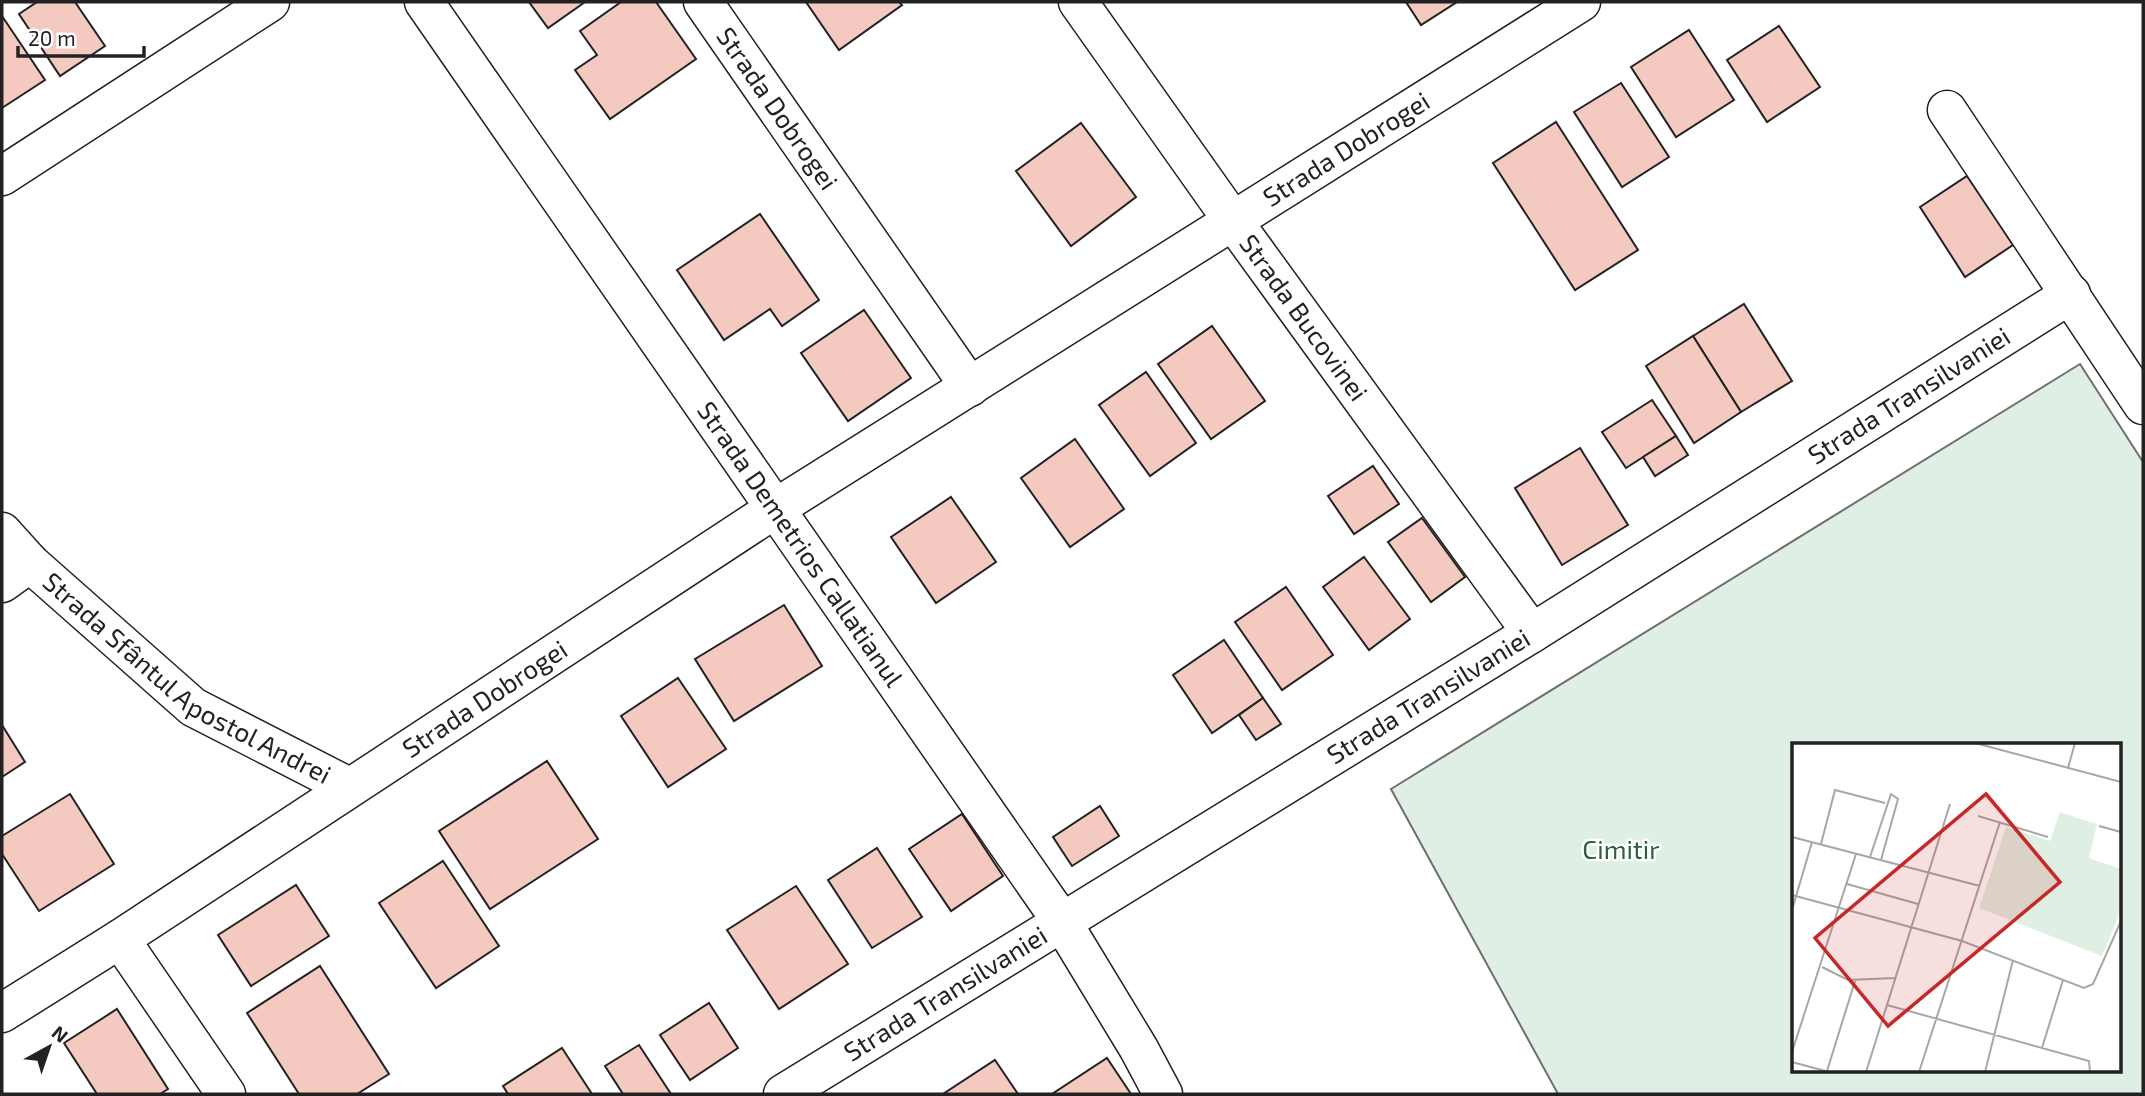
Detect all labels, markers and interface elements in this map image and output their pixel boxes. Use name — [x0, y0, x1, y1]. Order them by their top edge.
scale bar — [18, 14, 144, 58]
street label: Strada Dobrogei — [711, 21, 845, 195]
text: 20 m — [28, 25, 76, 50]
street label: Strada Dobrogei — [1257, 84, 1435, 212]
street label: Strada Bucovinei — [1234, 228, 1375, 406]
street label: Strada Transilvaniei — [1802, 319, 2015, 470]
street label: Strada Demetrios Callatianul — [692, 395, 911, 692]
street label: Strada Sfântul Apostol Andrei — [37, 565, 337, 789]
street label: Strada Transilvaniei — [1321, 621, 1535, 770]
street label: Strada Dobrogei — [396, 633, 572, 763]
inset map — [1792, 743, 2120, 1072]
park label: Cimitir — [1582, 833, 1660, 864]
street label: Strada Transilvaniei — [838, 918, 1052, 1067]
north arrow — [14, 1012, 84, 1082]
text: N — [48, 1020, 73, 1047]

